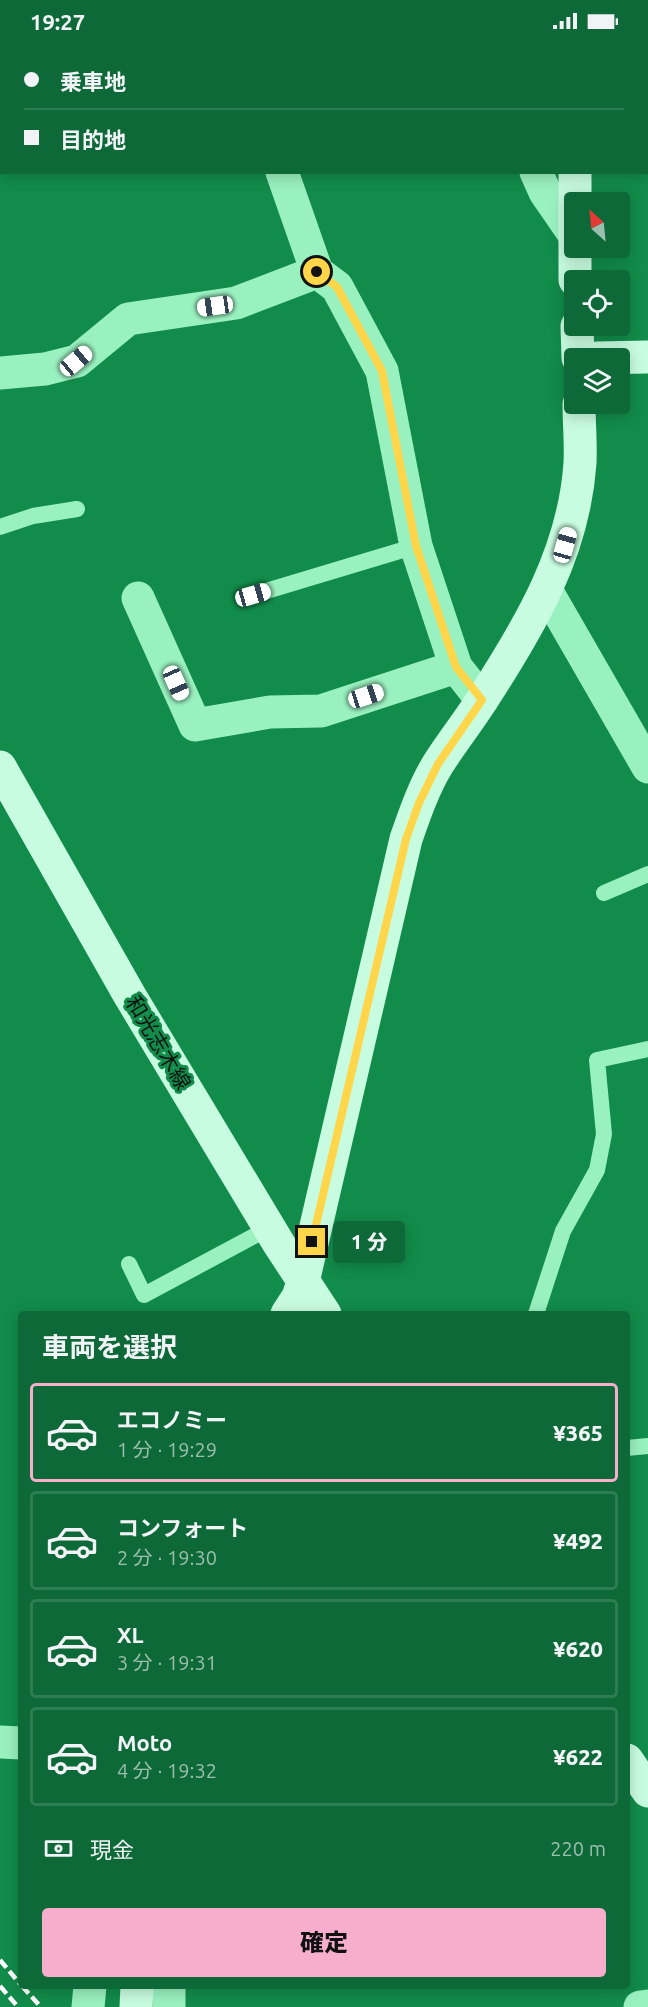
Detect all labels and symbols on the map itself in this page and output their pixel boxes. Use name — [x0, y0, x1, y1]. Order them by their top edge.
north arrow — [564, 192, 630, 258]
route start — [303, 258, 330, 285]
car — [196, 295, 234, 317]
car — [56, 343, 96, 379]
car — [551, 525, 579, 565]
car — [233, 581, 273, 609]
car — [160, 663, 192, 703]
car — [346, 682, 386, 710]
street label: 和光志木線 — [122, 991, 196, 1094]
callout: 1 分 — [333, 1221, 405, 1263]
route end — [298, 1228, 325, 1255]

